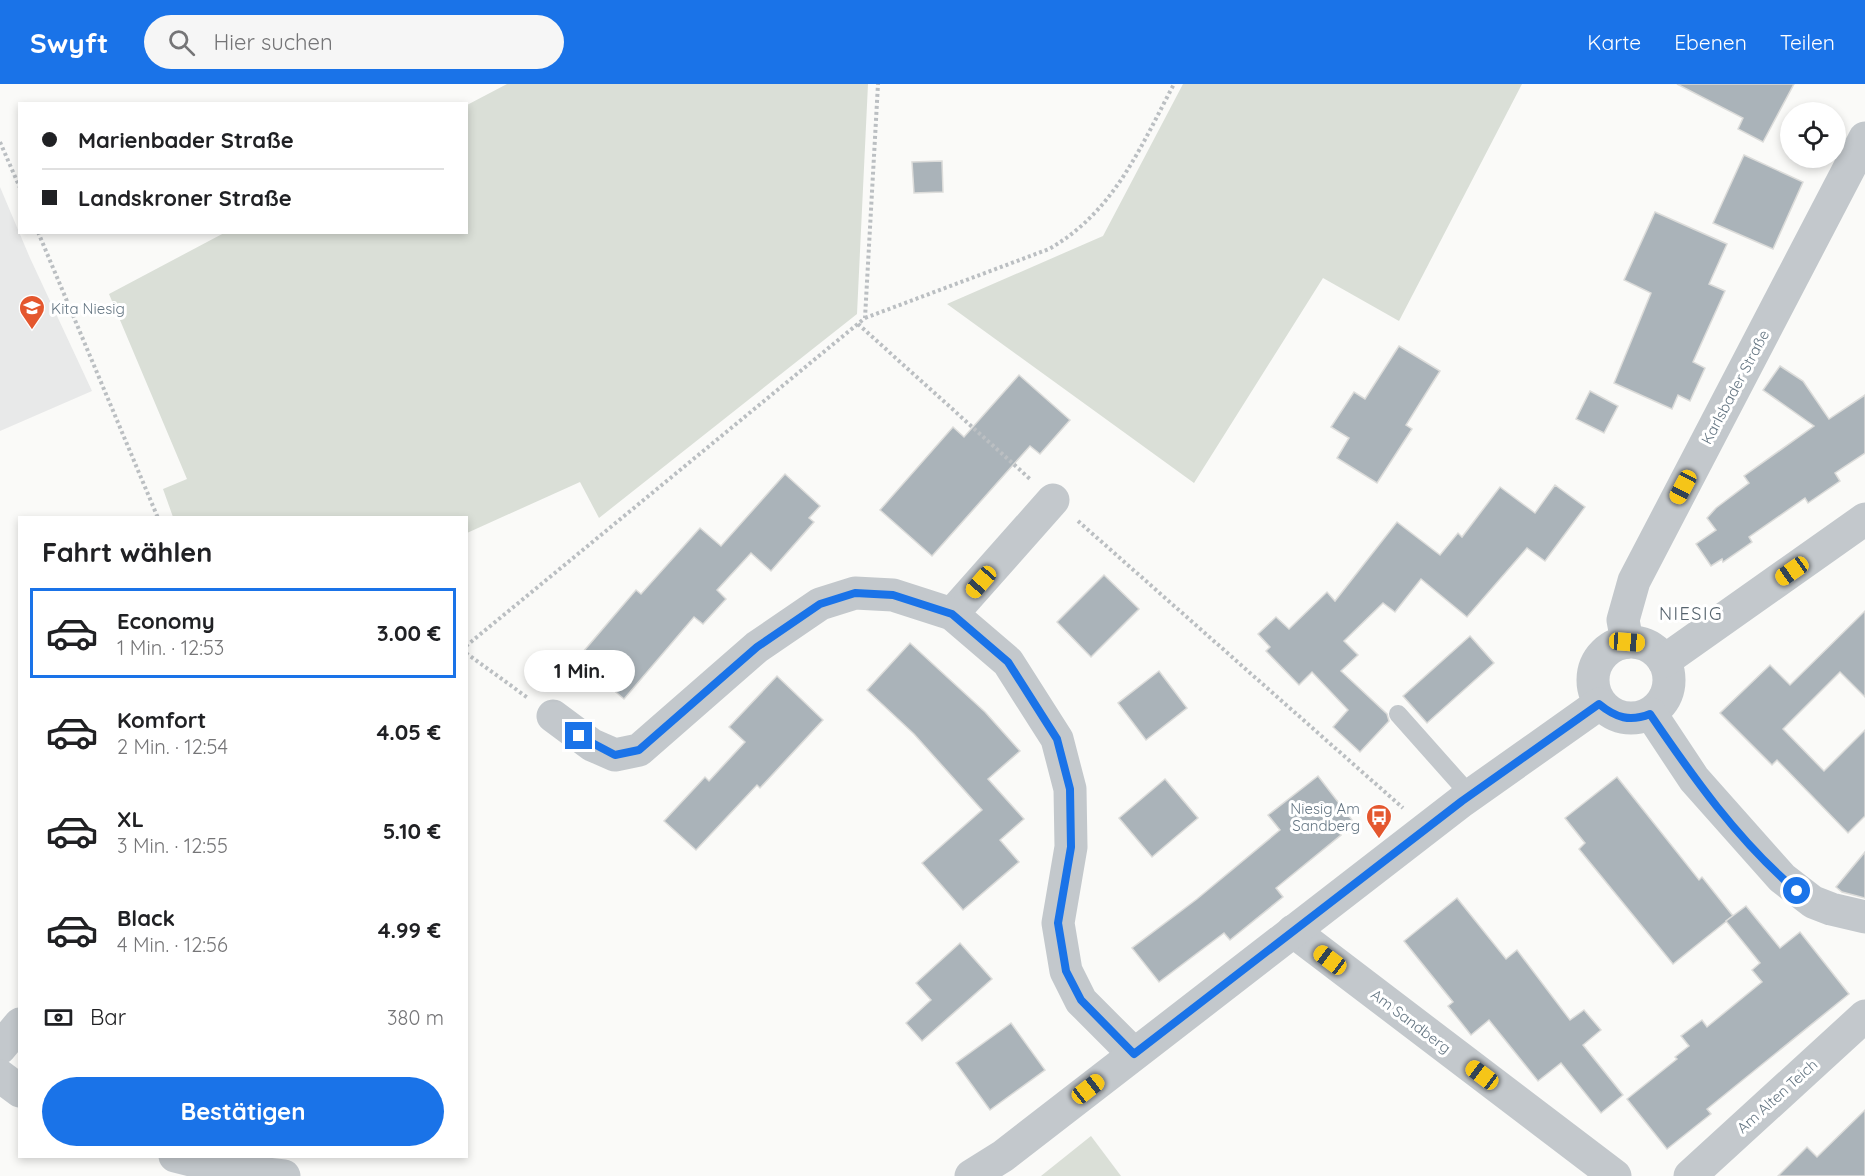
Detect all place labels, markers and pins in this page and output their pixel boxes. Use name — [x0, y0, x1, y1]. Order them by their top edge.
school or university icon: Kita Niesig — [17, 293, 47, 331]
place label: Kita Niesig — [51, 299, 125, 318]
place label: Niesig Am Sandberg — [1290, 799, 1360, 835]
bus stop icon: Niesig Am Sandberg — [1364, 802, 1394, 840]

